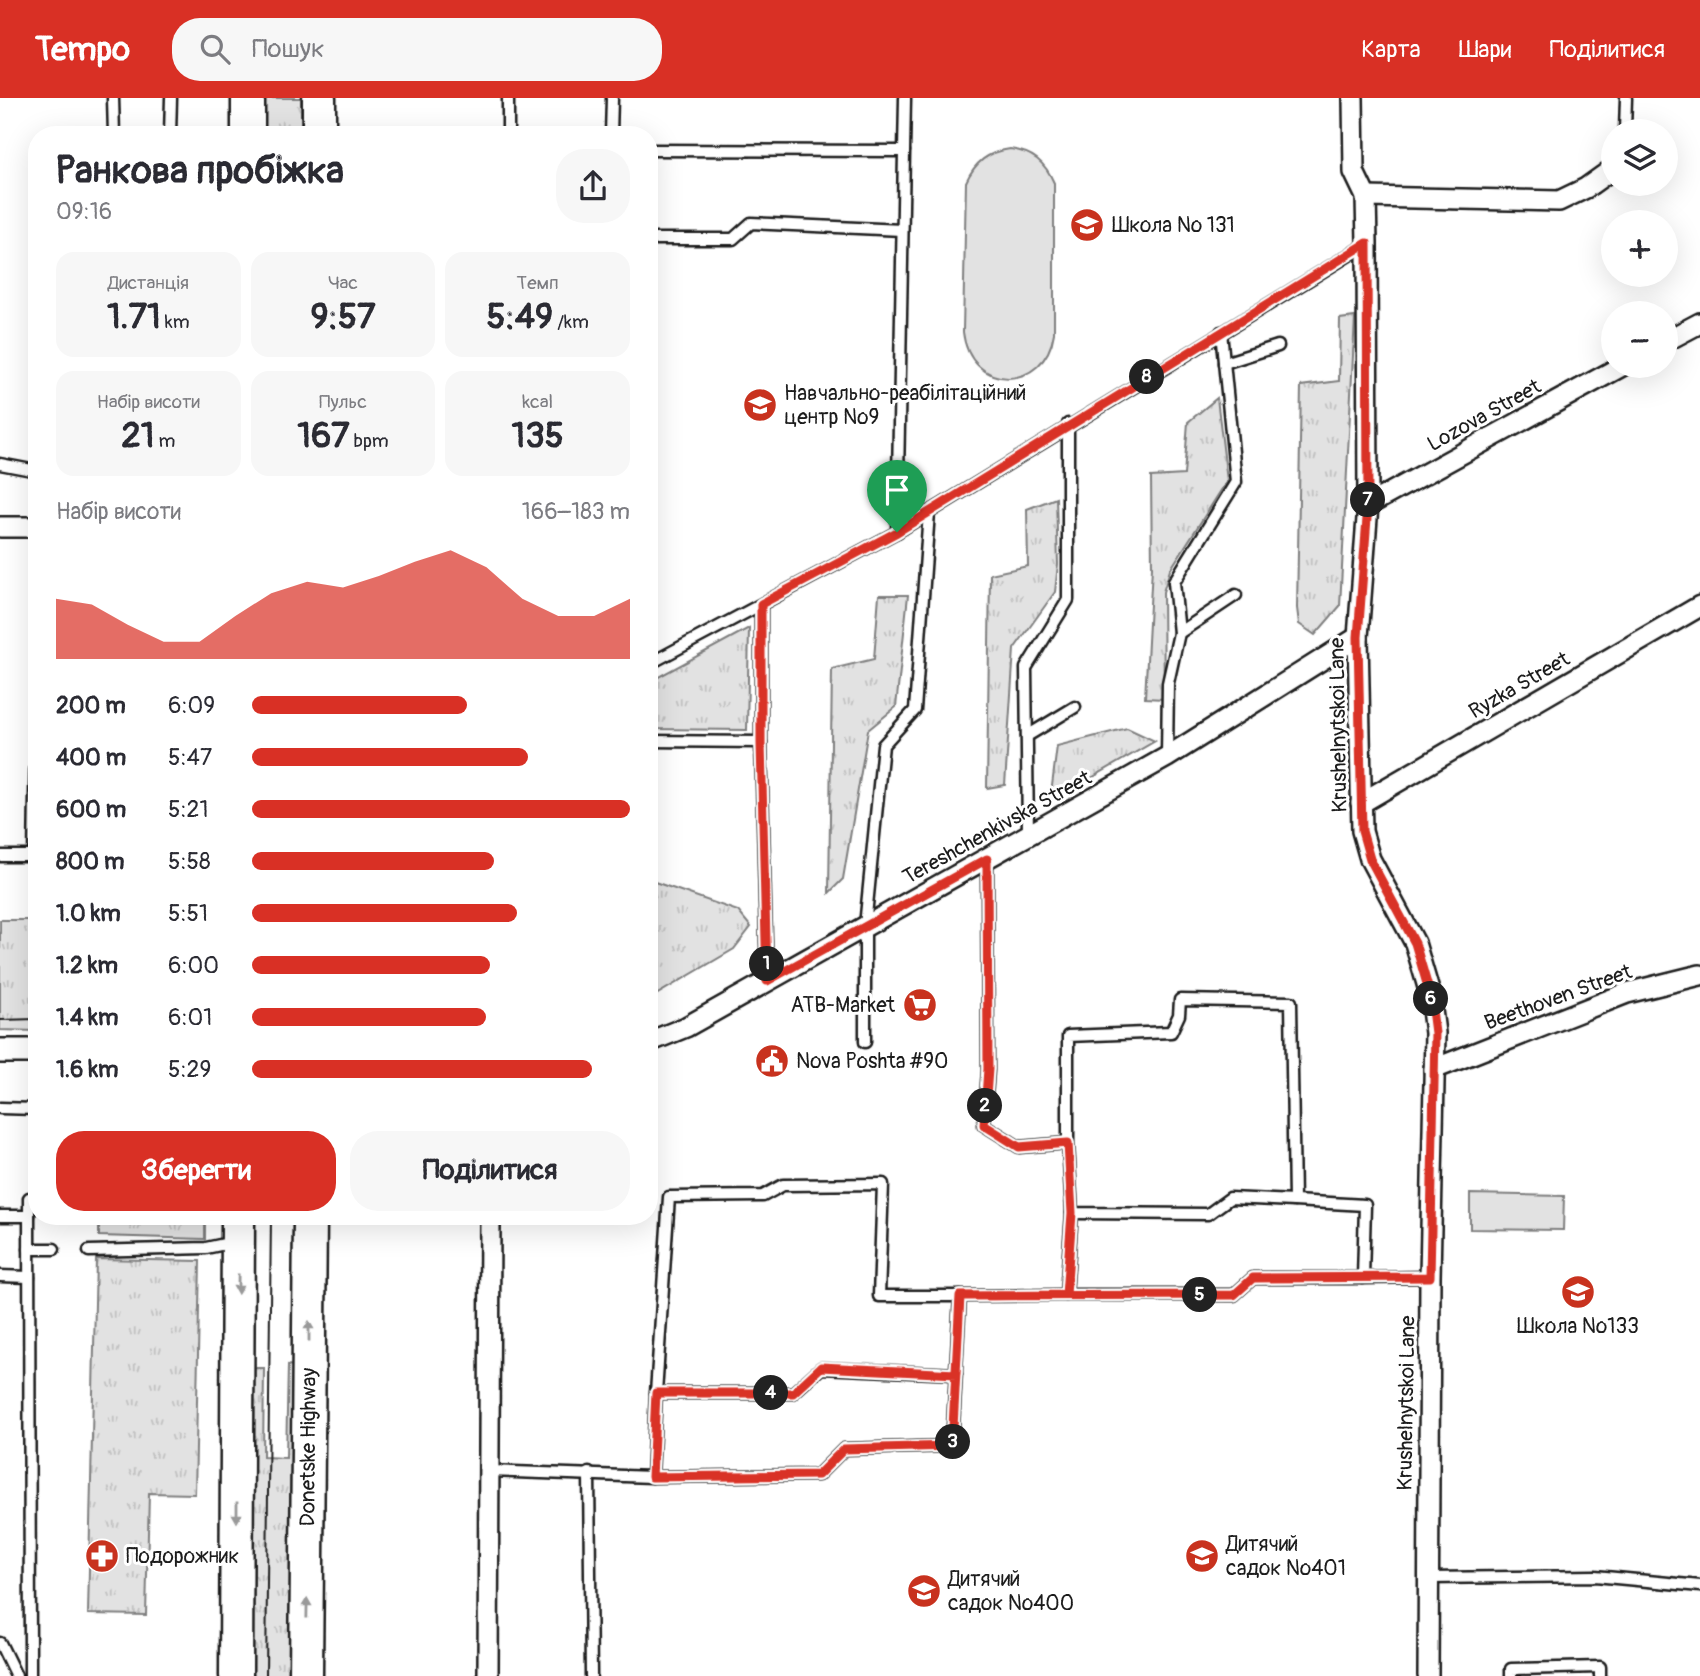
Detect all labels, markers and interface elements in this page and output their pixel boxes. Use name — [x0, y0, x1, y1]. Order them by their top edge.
search box — [172, 18, 662, 81]
text: Tempo — [35, 29, 130, 70]
icon: search — [196, 30, 234, 68]
text: Пошук — [252, 33, 324, 65]
text: Карта — [1361, 35, 1421, 64]
text: Шари — [1459, 35, 1512, 64]
text: Поділитися — [1550, 35, 1665, 64]
map controls — [1601, 119, 1678, 378]
button: layers — [1601, 119, 1678, 196]
text: Ранкова пробіжка — [56, 147, 344, 195]
button: share — [556, 149, 630, 223]
text: 09:16 — [56, 197, 112, 226]
school or university icon: Школа № 131 — [1068, 206, 1106, 244]
button: + — [1601, 210, 1678, 287]
place label: Школа № 131 — [1112, 212, 1235, 239]
text: Дистанція — [108, 271, 189, 295]
text: Час — [328, 271, 358, 295]
text: Темп — [517, 271, 559, 295]
text: 1.71 — [107, 295, 161, 339]
text: 9:57 — [311, 295, 375, 339]
text: 5:49 — [486, 295, 553, 339]
button: − — [1601, 301, 1678, 378]
text: km — [161, 310, 190, 334]
text: /km — [553, 310, 589, 334]
pin: 8 — [1130, 360, 1164, 394]
text: 8 — [1142, 364, 1151, 388]
street label: Lozova Street — [1423, 373, 1546, 458]
place label: Навчально-реабілітаційний центр №9 — [784, 380, 1026, 431]
school or university icon: Навчально-реабілітаційний центр №9 — [741, 386, 779, 424]
text: Набір висоти — [97, 390, 200, 414]
text: Пульс — [319, 390, 367, 414]
text: kcal — [522, 390, 553, 414]
text: 21 — [121, 414, 154, 458]
text: 167 — [297, 414, 349, 458]
text: 135 — [512, 414, 564, 458]
text: m — [154, 429, 175, 453]
text: bpm — [349, 429, 389, 453]
pin — [867, 460, 927, 532]
icon: arrive — [878, 471, 916, 509]
pin: 7 — [1350, 482, 1386, 518]
text: 7 — [1362, 487, 1373, 511]
text: Набір висоти — [56, 497, 181, 526]
text: 166–183 m — [522, 497, 630, 526]
street label: Krushelnytskoi Lane — [1323, 637, 1354, 813]
street label: Ryzka Street — [1464, 645, 1575, 725]
text: 200 m — [56, 691, 126, 720]
text: 6:09 — [168, 691, 215, 720]
text: 400 m — [56, 743, 126, 772]
text: 5:47 — [168, 743, 212, 772]
street label: Tereshchenkivska Street — [898, 764, 1097, 891]
text: 600 m — [56, 795, 126, 824]
text: 5:21 — [168, 795, 208, 824]
text: 800 m — [56, 847, 124, 876]
text: 5:58 — [168, 847, 211, 876]
text: 1.0 km — [56, 899, 121, 928]
text: 5:51 — [168, 899, 208, 928]
pin: 1 — [750, 946, 784, 982]
text: 1.2 km — [56, 951, 118, 980]
text: 6:00 — [168, 951, 219, 980]
text: 1 — [763, 951, 770, 975]
street label: Beethoven Street — [1481, 958, 1636, 1037]
pin: 6 — [1414, 982, 1448, 1016]
supermarket icon: ATB-Market — [901, 986, 939, 1024]
text: 6 — [1425, 986, 1436, 1010]
place label: ATB-Market — [791, 992, 896, 1019]
text: 1.4 km — [56, 1003, 118, 1032]
text: 6:01 — [168, 1003, 212, 1032]
public building icon: Nova Poshta #90 — [753, 1042, 791, 1080]
place label: Nova Poshta #90 — [796, 1048, 948, 1075]
text: 1.6 km — [56, 1055, 118, 1084]
text: 5:29 — [168, 1055, 211, 1084]
pin: 2 — [968, 1088, 1002, 1124]
text: 2 — [979, 1093, 990, 1117]
button: Зберегти — [56, 1131, 336, 1211]
button: Поділитися — [350, 1131, 630, 1211]
school or university icon: Школа №133 — [1559, 1273, 1597, 1311]
one-way arrow — [233, 1274, 244, 1296]
pin: 5 — [1182, 1278, 1218, 1312]
text: 5 — [1194, 1282, 1205, 1306]
place label: Школа №133 — [1517, 1313, 1639, 1340]
street label: Krushelnytskoi Lane — [1391, 1315, 1422, 1491]
one-way arrow — [303, 1320, 315, 1342]
street label: Donetske Highway — [294, 1368, 323, 1526]
pin: 4 — [754, 1376, 788, 1410]
text: 4 — [765, 1380, 776, 1404]
pin: 3 — [936, 1424, 970, 1460]
text: 3 — [947, 1429, 958, 1453]
one-way arrow — [231, 1501, 243, 1523]
place label: Дитячий садок №401 — [1225, 1531, 1346, 1582]
pharmacy icon: Подорожник — [83, 1537, 121, 1575]
school or university icon: Дитячий садок №401 — [1183, 1537, 1221, 1575]
place label: Подорожник — [126, 1543, 239, 1570]
place label: Дитячий садок №400 — [947, 1566, 1074, 1617]
school or university icon: Дитячий садок №400 — [905, 1572, 943, 1610]
one-way arrow — [301, 1597, 312, 1619]

